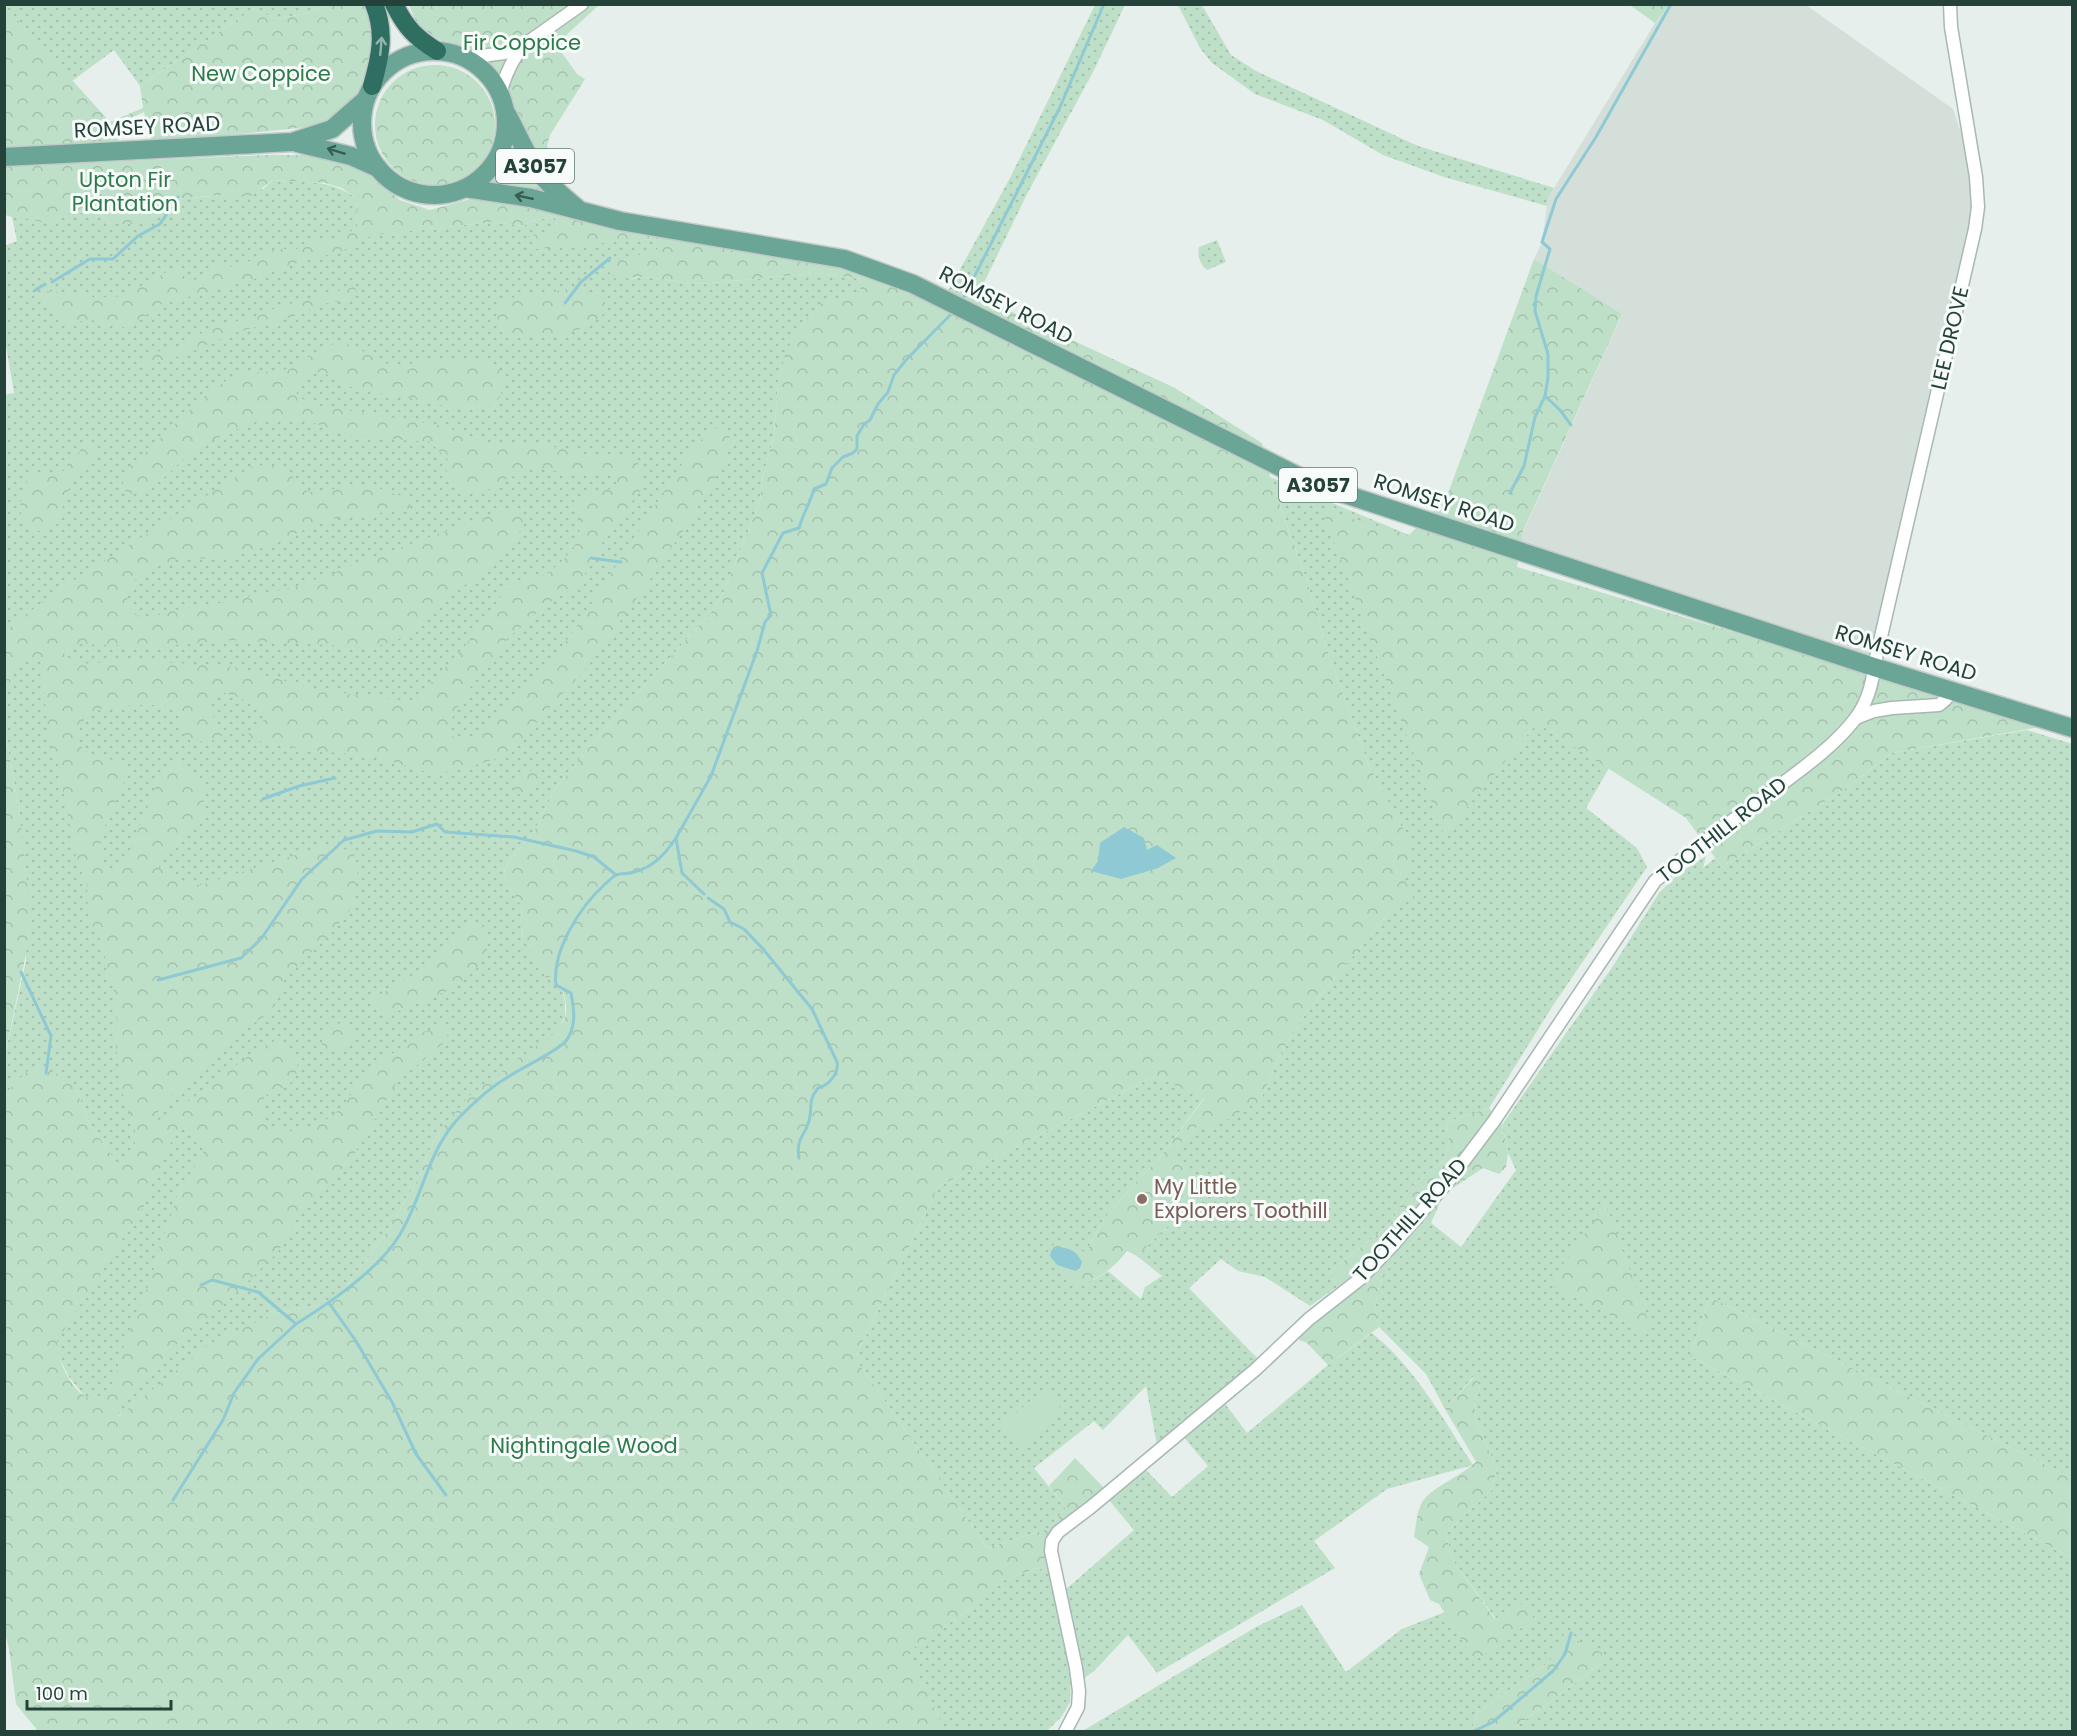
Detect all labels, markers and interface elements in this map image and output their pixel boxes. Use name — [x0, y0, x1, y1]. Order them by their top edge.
park label: Fir Coppice — [463, 28, 581, 57]
one-way arrow — [375, 36, 386, 56]
park label: New Coppice — [191, 59, 331, 88]
street label: ROMSEY ROAD — [73, 108, 221, 145]
one-way arrow — [327, 145, 346, 156]
road number: A3057 — [496, 149, 574, 183]
park label: Upton Fir Plantation — [72, 165, 178, 218]
one-way arrow — [515, 191, 534, 202]
street label: ROMSEY ROAD — [934, 258, 1078, 351]
street label: LEE DROVE — [1924, 283, 1975, 392]
street label: ROMSEY ROAD — [1370, 466, 1518, 539]
road number: A3057 — [1279, 468, 1357, 502]
street label: ROMSEY ROAD — [1832, 617, 1980, 688]
street label: TOOTHILL ROAD — [1651, 770, 1793, 890]
street label: TOOTHILL ROAD — [1346, 1151, 1473, 1288]
place label: My Little Explorers Toothill — [1154, 1172, 1328, 1225]
marker: My Little Explorers Toothill — [1135, 1192, 1149, 1206]
park label: Nightingale Wood — [490, 1431, 678, 1460]
scale bar — [27, 1673, 171, 1711]
text: 100 m — [36, 1681, 88, 1706]

